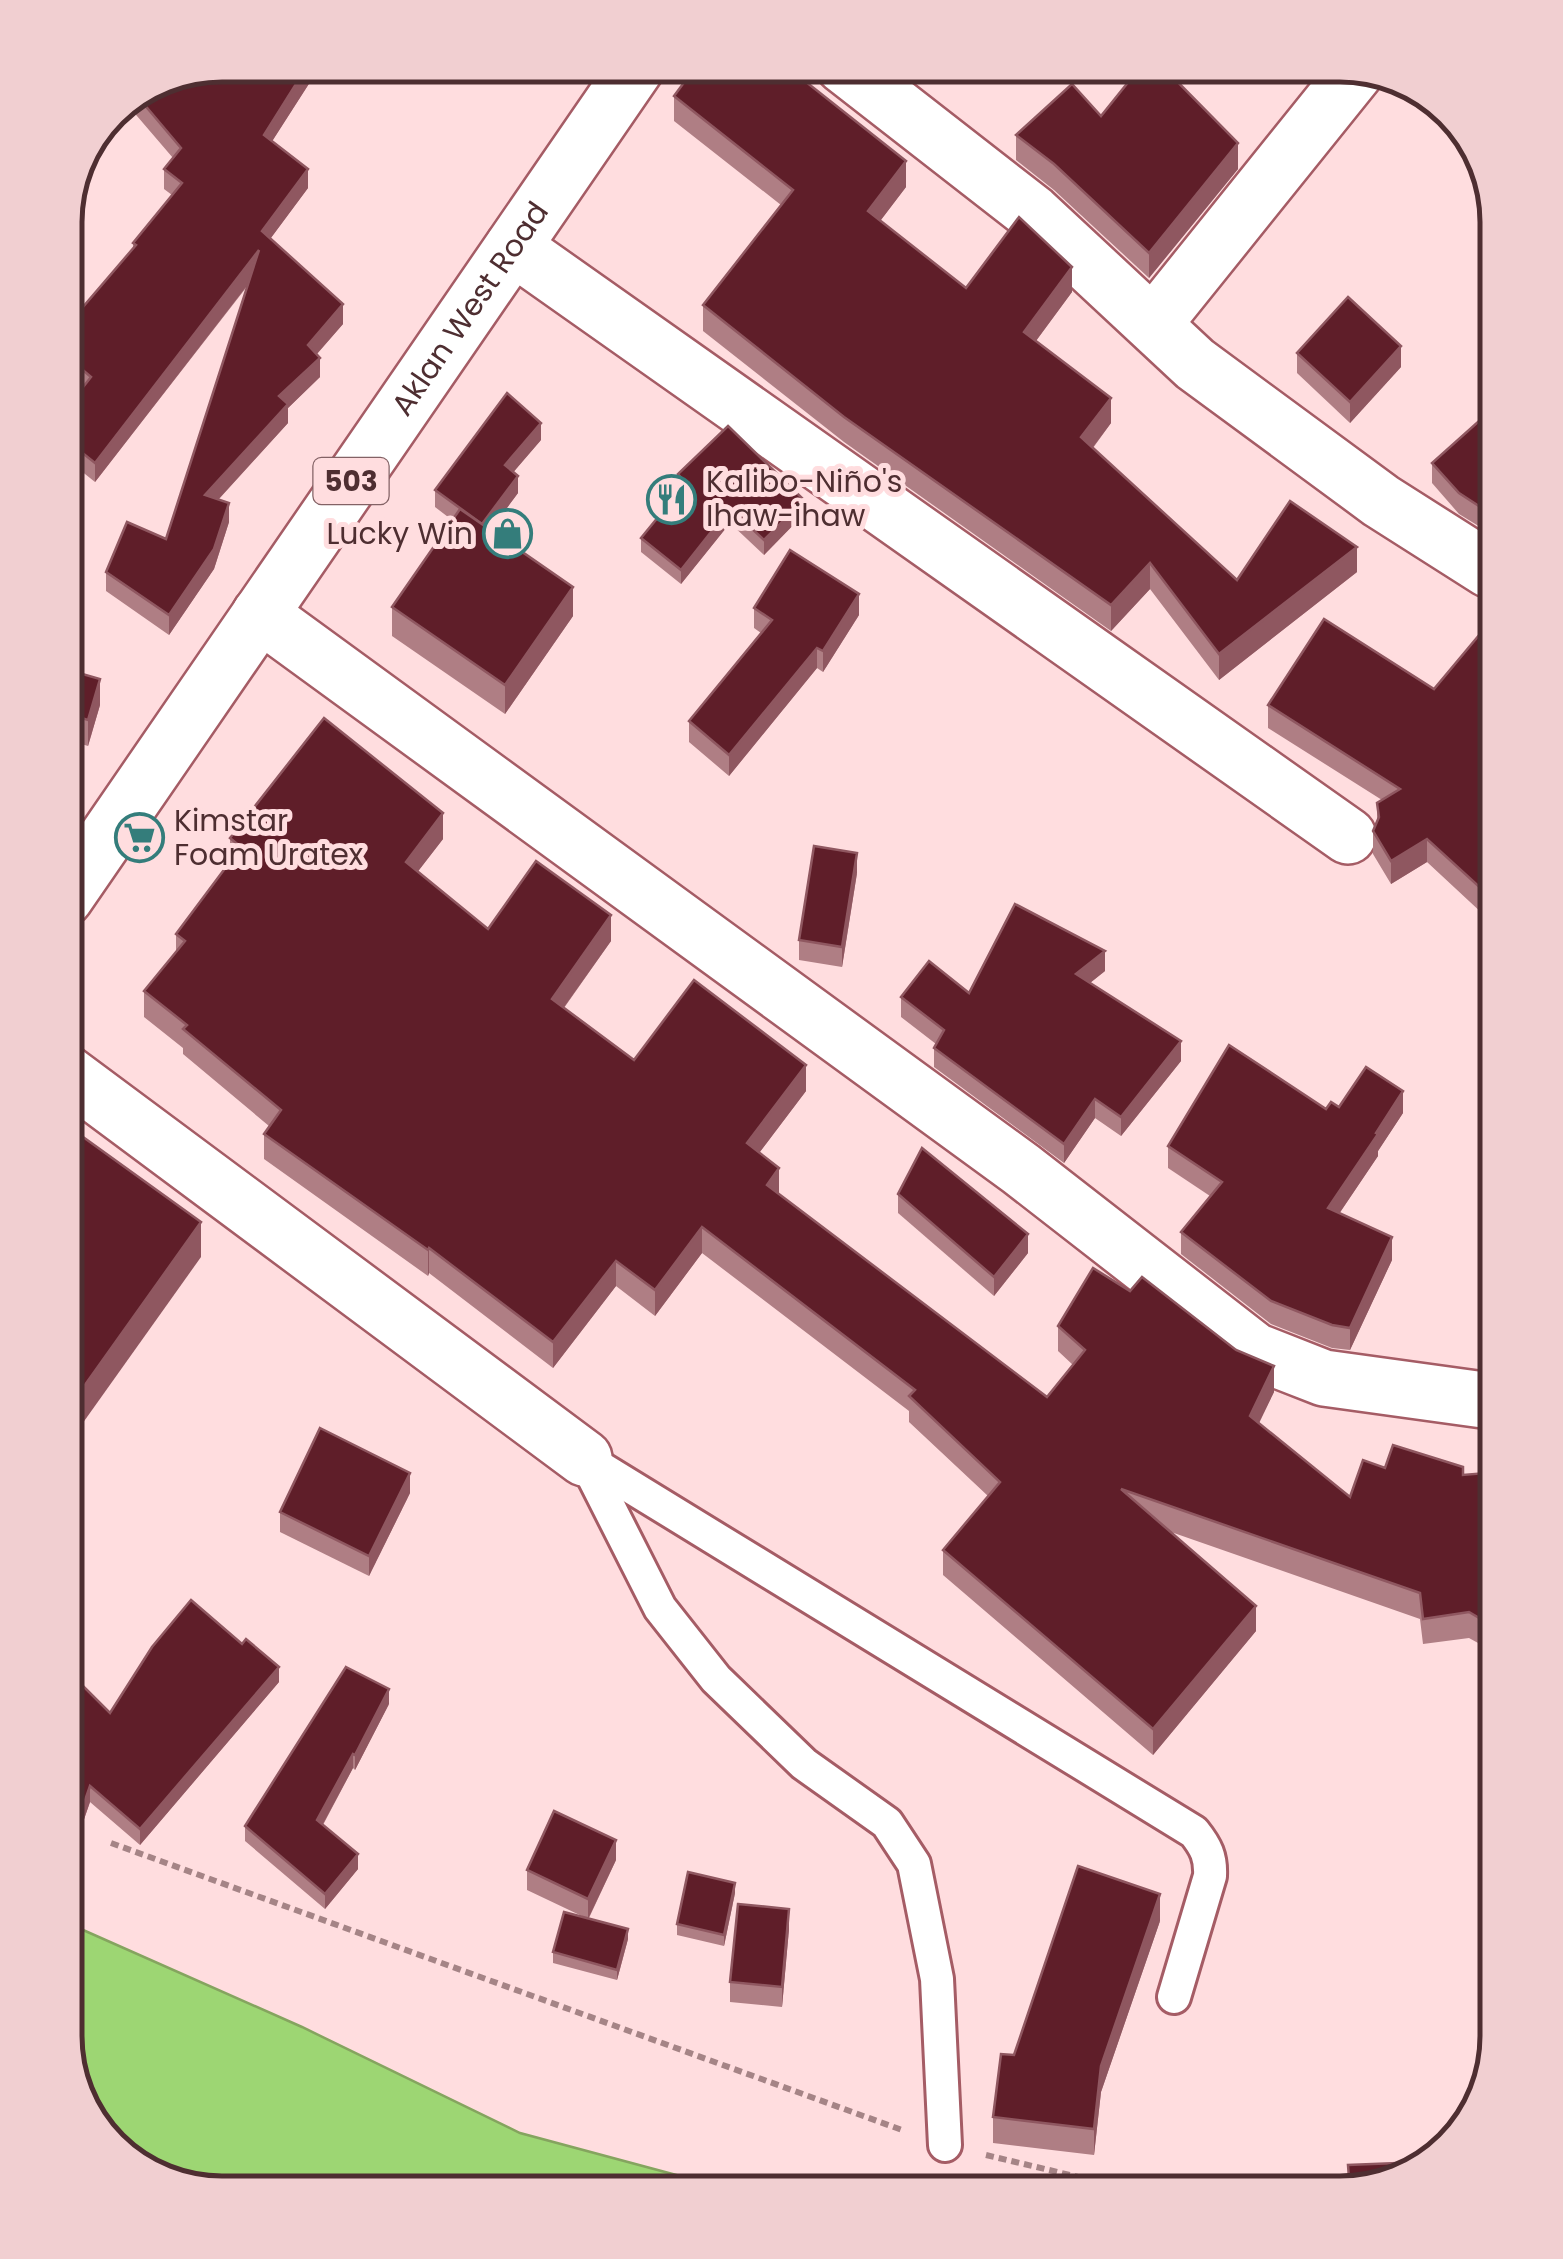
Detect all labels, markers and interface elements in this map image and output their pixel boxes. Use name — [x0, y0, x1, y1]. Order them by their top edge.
street label: Aklan West Road — [381, 193, 559, 424]
road number: 503 — [314, 458, 388, 504]
place label: Kalibo-Niño's Ihaw-ihaw — [706, 460, 902, 537]
restaurant icon: Kalibo-Niño's Ihaw-ihaw — [645, 473, 697, 525]
shop icon: Lucky Win — [482, 508, 534, 560]
place label: Lucky Win — [326, 512, 473, 555]
place label: Kimstar Foam Uratex — [174, 799, 363, 876]
supermarket icon: Kimstar Foam Uratex — [113, 812, 165, 864]

